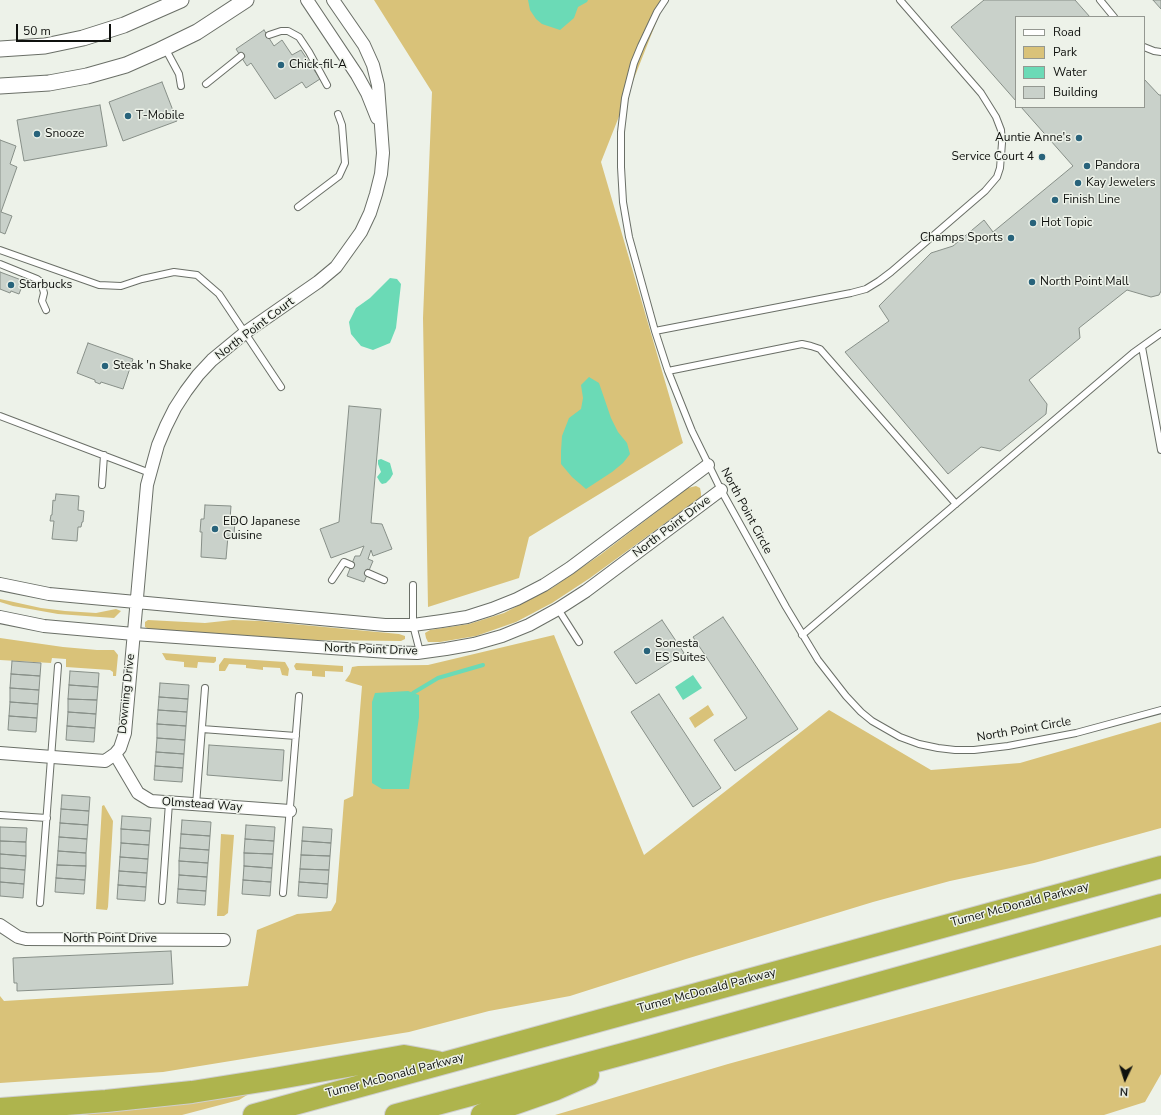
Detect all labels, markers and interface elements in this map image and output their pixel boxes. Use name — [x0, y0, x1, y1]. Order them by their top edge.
scale bar — [18, 16, 113, 42]
legend — [1015, 16, 1145, 108]
text: 50 m — [23, 23, 51, 39]
text: Road — [1053, 24, 1081, 40]
text: Park — [1053, 44, 1077, 60]
place label: Chick-fil-A — [289, 58, 347, 72]
marker: Chick-fil-A — [276, 60, 286, 70]
text: Water — [1053, 64, 1087, 80]
text: Building — [1053, 84, 1098, 100]
place label: T-Mobile — [136, 109, 184, 123]
marker: T-Mobile — [123, 111, 133, 121]
place label: Snooze — [45, 127, 84, 141]
marker: Snooze — [32, 129, 42, 139]
place label: Auntie Anne's — [995, 131, 1071, 145]
marker: Auntie Anne's — [1074, 133, 1084, 143]
place label: Service Court 4 — [952, 150, 1034, 164]
marker: Service Court 4 — [1037, 152, 1047, 162]
place label: Pandora — [1095, 159, 1140, 173]
marker: Pandora — [1082, 161, 1092, 171]
place label: Kay Jewelers — [1086, 176, 1156, 190]
marker: Kay Jewelers — [1073, 178, 1083, 188]
place label: Finish Line — [1063, 193, 1120, 207]
marker: Finish Line — [1050, 195, 1060, 205]
place label: Hot Topic — [1041, 216, 1092, 230]
marker: Hot Topic — [1028, 218, 1038, 228]
place label: Champs Sports — [920, 231, 1003, 245]
marker: Champs Sports — [1006, 233, 1016, 243]
place label: North Point Mall — [1040, 275, 1129, 289]
marker: North Point Mall — [1027, 277, 1037, 287]
place label: Starbucks — [19, 278, 72, 292]
marker: Starbucks — [6, 280, 16, 290]
street label: North Point Court — [213, 295, 297, 363]
place label: Steak 'n Shake — [113, 359, 192, 373]
marker: Steak 'n Shake — [100, 361, 110, 371]
street label: North Point Circle — [717, 465, 775, 557]
street label: North Point Drive — [630, 493, 714, 561]
place label: EDO Japanese Cuisine — [223, 515, 300, 543]
marker: EDO Japanese Cuisine — [210, 524, 220, 534]
place label: Sonesta ES Suites — [655, 637, 706, 665]
street label: North Point Drive — [324, 641, 418, 659]
marker: Sonesta ES Suites — [642, 646, 652, 656]
street label: Downing Drive — [116, 653, 138, 735]
street label: North Point Circle — [976, 715, 1072, 745]
street label: Olmstead Way — [161, 795, 243, 815]
street label: Turner McDonald Parkway — [949, 880, 1091, 930]
street label: North Point Drive — [63, 932, 157, 946]
street label: Turner McDonald Parkway — [636, 966, 778, 1016]
street label: Turner McDonald Parkway — [324, 1051, 466, 1101]
north arrow — [1105, 1059, 1145, 1099]
text: N — [1120, 1084, 1129, 1099]

